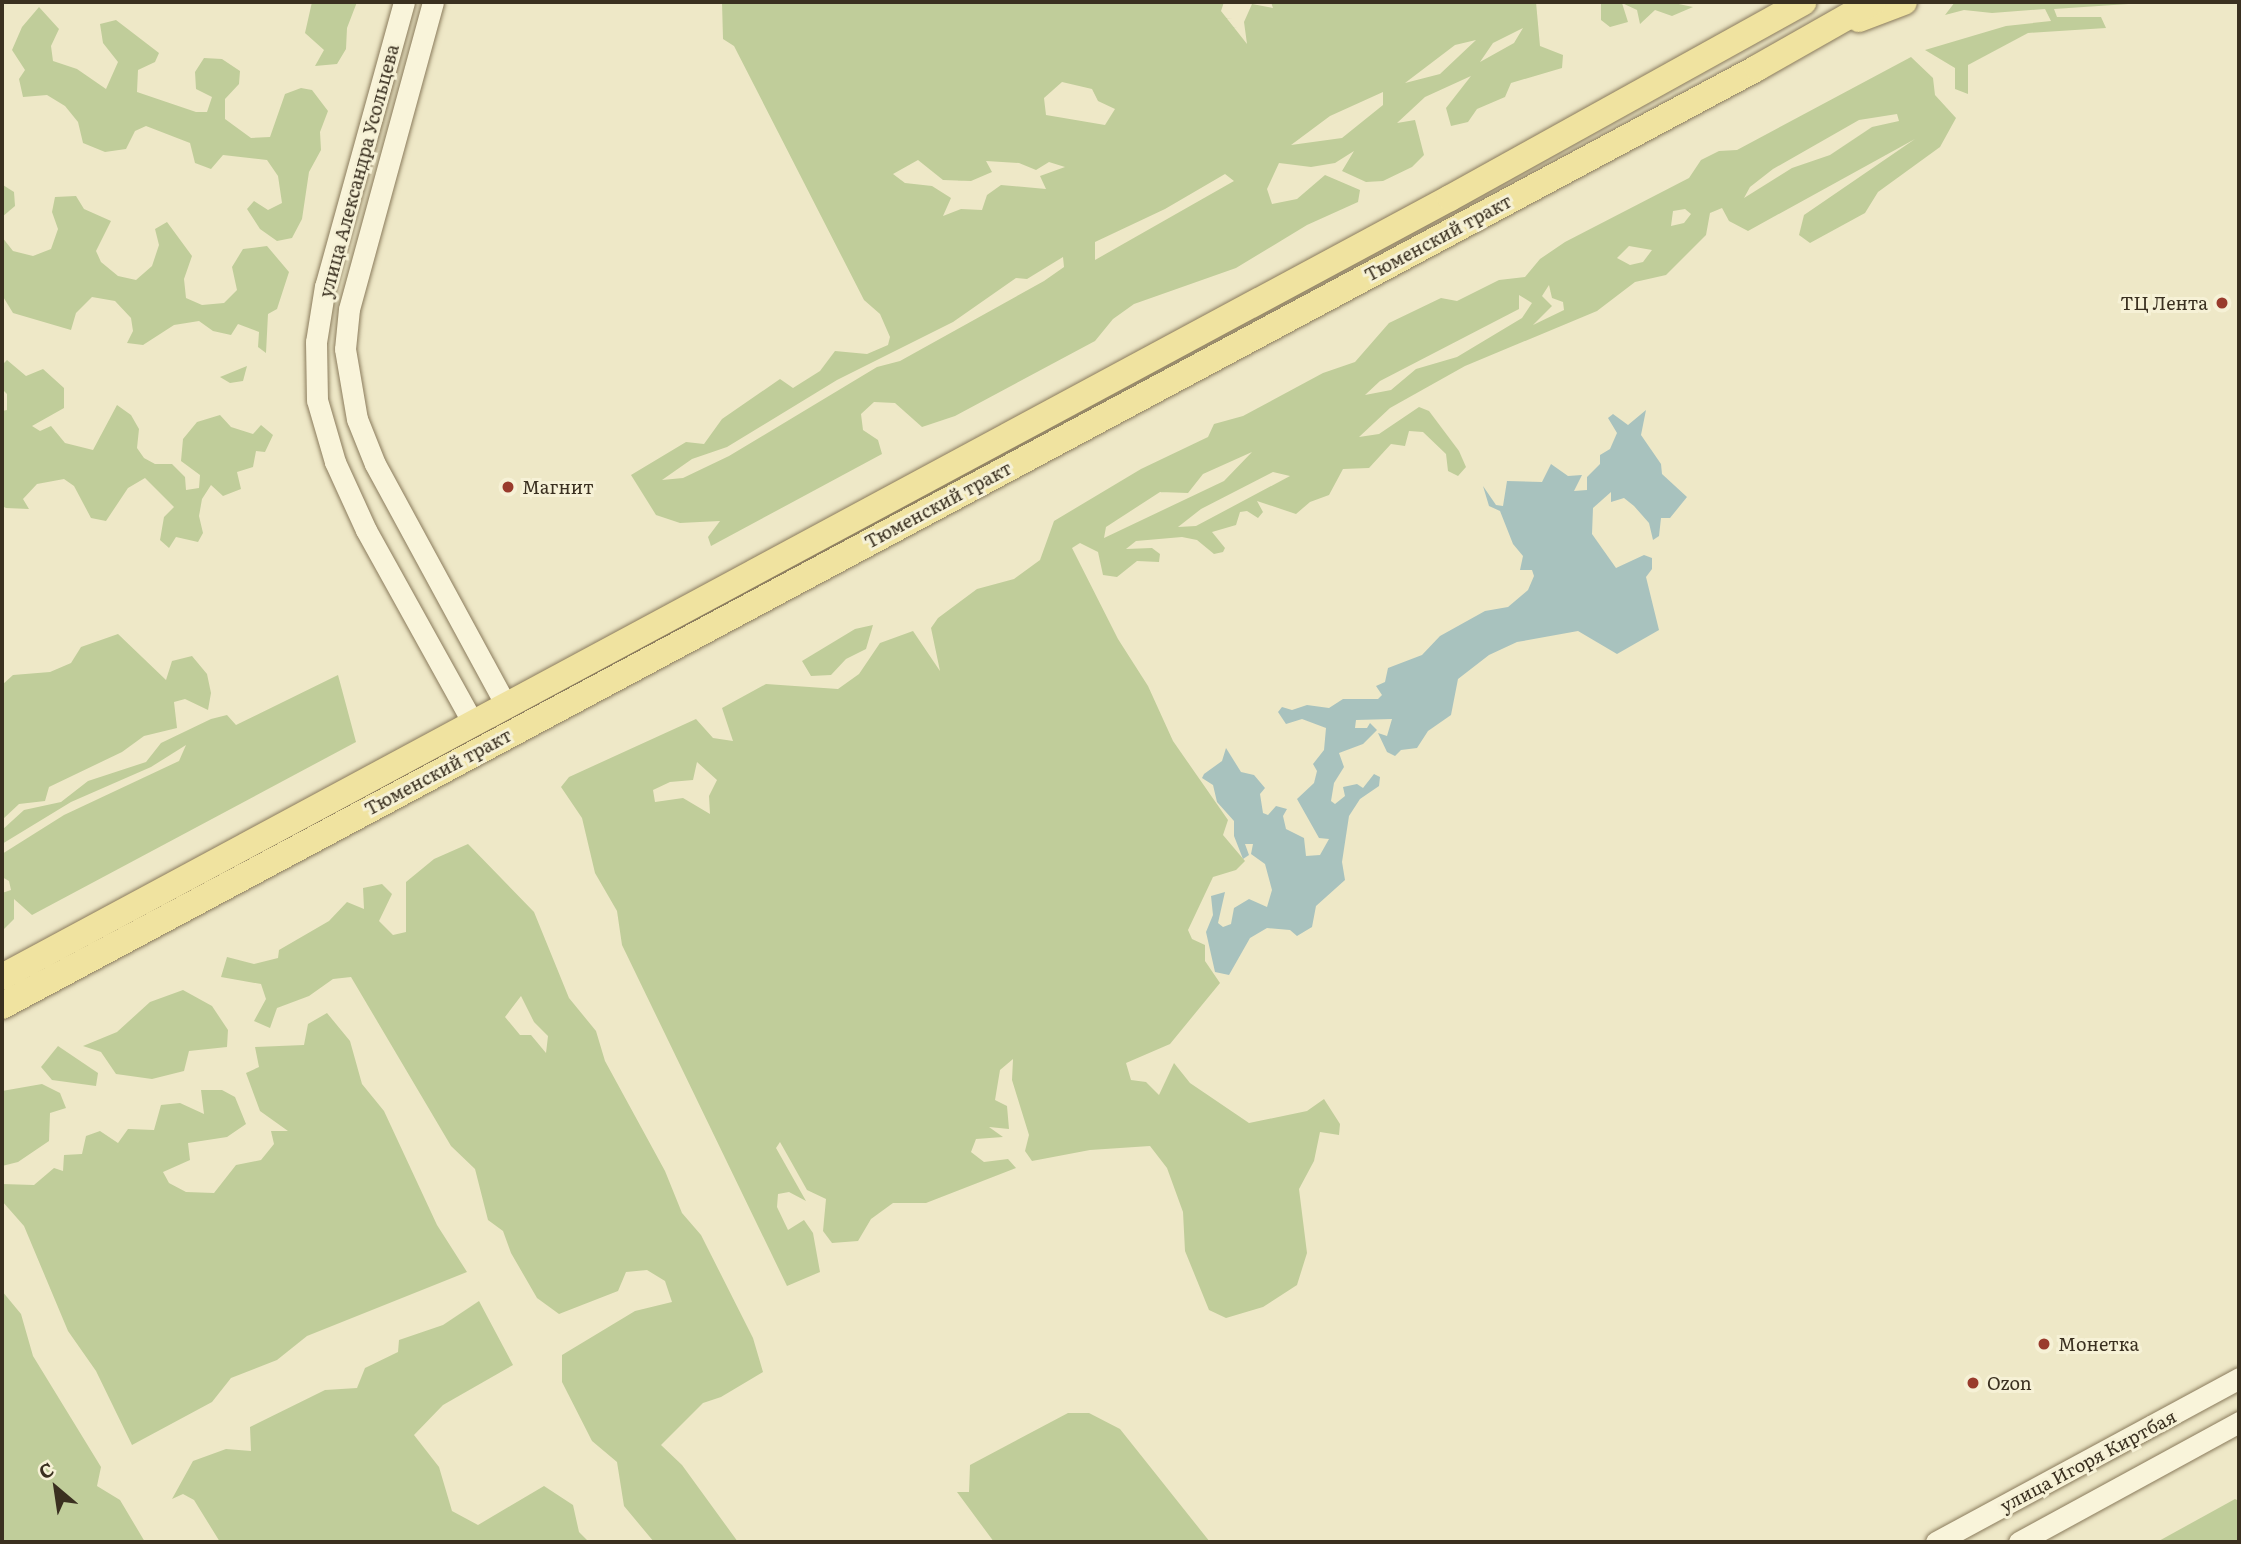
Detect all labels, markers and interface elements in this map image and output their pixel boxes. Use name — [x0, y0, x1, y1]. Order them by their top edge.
street label: улица Александра Усольцева — [315, 42, 403, 300]
street label: Тюменский тракт — [1361, 190, 1515, 286]
place label: ТЦ Лента — [2120, 292, 2208, 314]
marker: ТЦ Лента — [2214, 295, 2230, 311]
street label: Тюменский тракт — [861, 457, 1015, 553]
place label: Магнит — [522, 476, 594, 498]
marker: Магнит — [500, 479, 516, 495]
street label: Тюменский тракт — [361, 724, 515, 820]
place label: Монетка — [2058, 1333, 2139, 1355]
marker: Монетка — [2036, 1336, 2052, 1352]
place label: Ozon — [1987, 1372, 2032, 1394]
marker: Ozon — [1965, 1375, 1981, 1391]
street label: улица Игоря Киртбая — [1996, 1405, 2180, 1517]
north arrow — [21, 1453, 91, 1523]
text: С — [33, 1454, 59, 1485]

